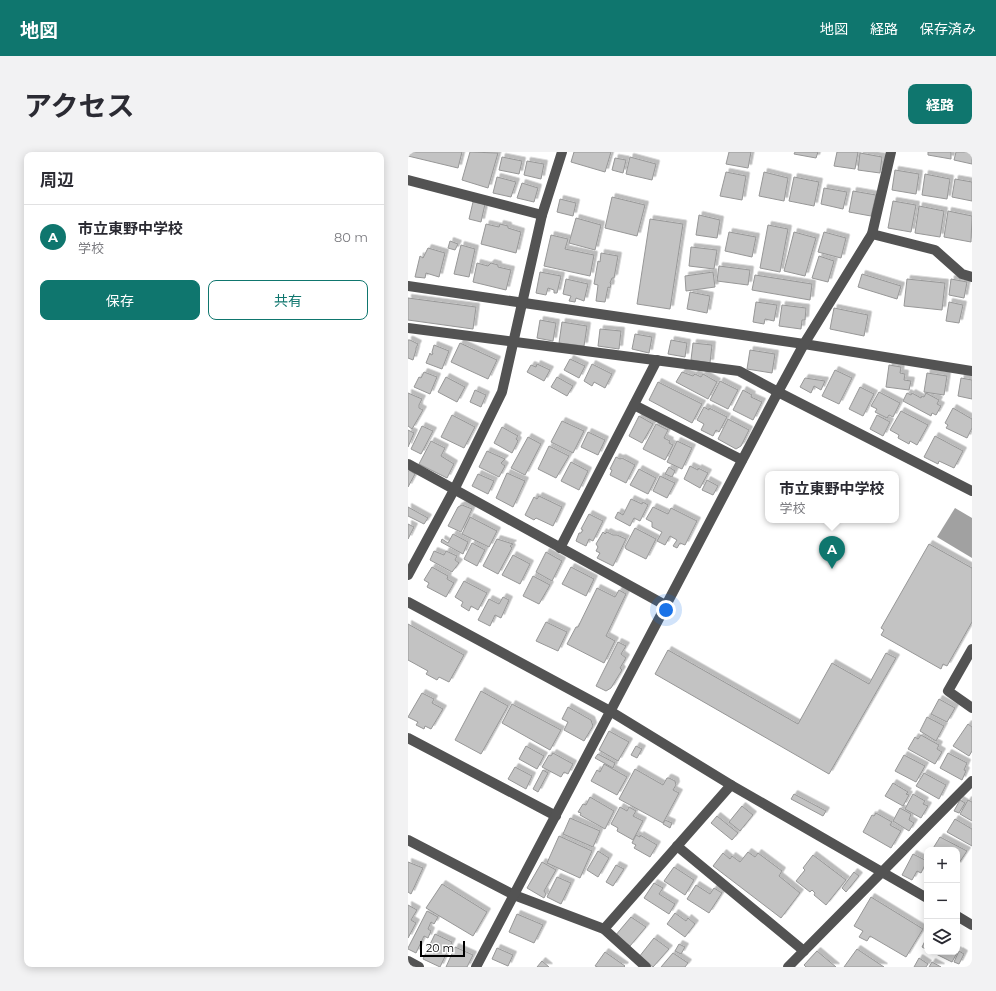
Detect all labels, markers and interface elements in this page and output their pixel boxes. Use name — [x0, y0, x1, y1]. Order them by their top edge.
text: 地図 — [20, 19, 58, 42]
text: 地図 — [820, 20, 848, 38]
text: 経路 — [870, 20, 898, 38]
text: 保存済み — [920, 20, 976, 38]
button: 経路 — [908, 84, 972, 124]
text: アクセス — [24, 89, 135, 123]
text: 周辺 — [40, 170, 74, 190]
text: 市立東野中学校 — [78, 219, 183, 238]
text: A — [48, 229, 58, 245]
text: 80 m — [334, 229, 368, 245]
text: 学校 — [78, 240, 104, 256]
button: 保存 — [40, 280, 200, 320]
button: 共有 — [208, 280, 368, 320]
popup — [765, 471, 899, 523]
text: 市立東野中学校 — [779, 479, 885, 498]
text: 学校 — [779, 500, 806, 516]
pin: A — [819, 536, 845, 569]
your location — [656, 600, 676, 620]
map controls — [924, 847, 960, 955]
button: + — [924, 847, 960, 883]
button: − — [924, 883, 960, 919]
button: layers — [924, 919, 960, 955]
scale bar — [420, 939, 465, 958]
text: 20 m — [426, 941, 454, 955]

